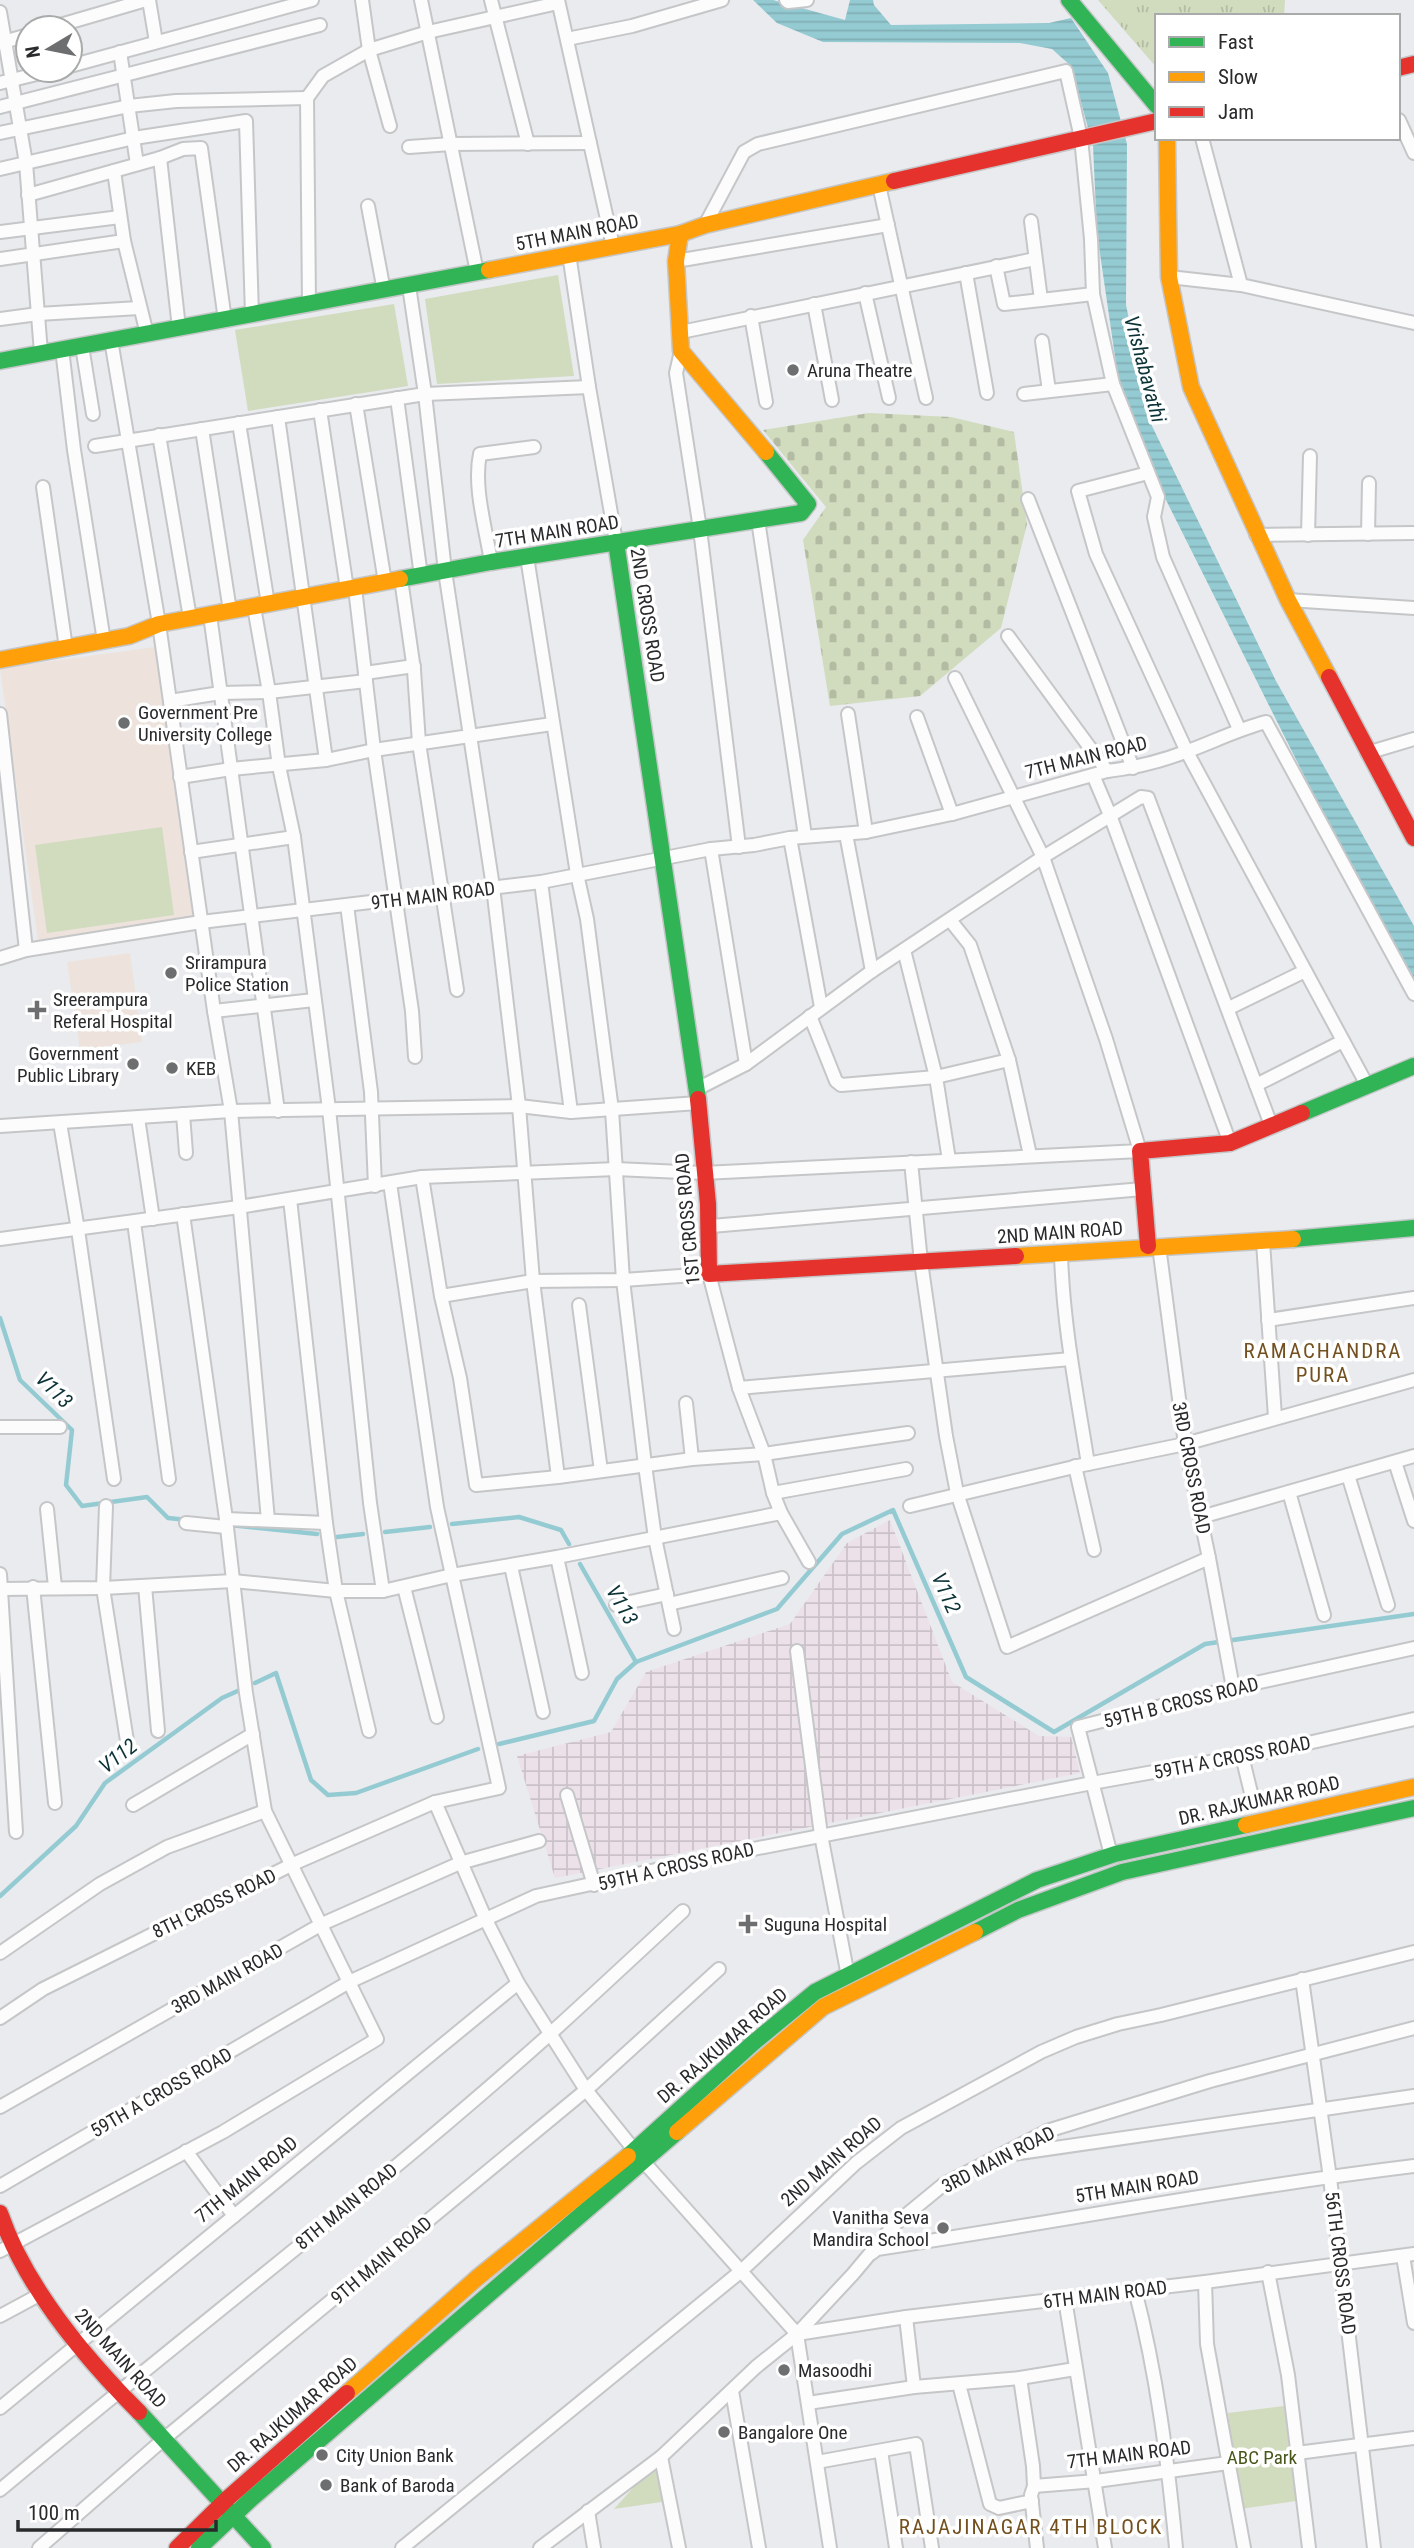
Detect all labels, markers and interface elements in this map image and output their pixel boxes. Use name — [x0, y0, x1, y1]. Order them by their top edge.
north arrow — [14, 14, 84, 84]
legend — [1155, 14, 1400, 140]
text: Fast — [1218, 30, 1254, 54]
text: N — [20, 44, 45, 60]
text: Slow — [1218, 65, 1258, 89]
text: Jam — [1218, 100, 1254, 124]
street label: 5TH MAIN ROAD — [514, 209, 641, 256]
water label: Vrishabavathi — [1119, 313, 1171, 425]
place label: Aruna Theatre — [807, 359, 913, 382]
marker: Aruna Theatre — [785, 362, 801, 378]
street label: 7TH MAIN ROAD — [494, 510, 621, 553]
street label: 2ND CROSS ROAD — [626, 546, 669, 684]
place label: Government Pre University College — [138, 701, 272, 746]
marker: Government Pre University College — [116, 715, 132, 731]
street label: 7TH MAIN ROAD — [1023, 731, 1149, 784]
street label: 9TH MAIN ROAD — [370, 876, 496, 915]
place label: Srirampura Police Station — [185, 951, 289, 996]
marker: Srirampura Police Station — [163, 965, 179, 981]
place label: Sreerampura Referal Hospital — [53, 988, 173, 1033]
marker: Sreerampura Referal Hospital — [27, 1000, 47, 1020]
place label: Government Public Library — [17, 1042, 119, 1087]
marker: Government Public Library — [125, 1056, 141, 1072]
place label: KEB — [186, 1057, 216, 1080]
marker: KEB — [164, 1060, 180, 1076]
street label: 1ST CROSS ROAD — [670, 1152, 705, 1286]
street label: 2ND MAIN ROAD — [996, 1217, 1124, 1248]
district label: RAMACHANDRA PURA — [1244, 1339, 1402, 1387]
water label: V113 — [31, 1367, 77, 1413]
street label: 3RD CROSS ROAD — [1167, 1400, 1216, 1536]
water label: V112 — [927, 1569, 965, 1617]
water label: V113 — [601, 1581, 643, 1629]
street label: 59TH B CROSS ROAD — [1101, 1672, 1261, 1733]
street label: 59TH A CROSS ROAD — [1152, 1731, 1313, 1784]
water label: V112 — [94, 1734, 142, 1778]
street label: DR. RAJKUMAR ROAD — [1176, 1771, 1342, 1830]
street label: 59TH A CROSS ROAD — [596, 1837, 756, 1896]
street label: 8TH CROSS ROAD — [149, 1864, 280, 1943]
place label: Suguna Hospital — [764, 1913, 887, 1936]
marker: Suguna Hospital — [738, 1914, 758, 1934]
street label: 3RD MAIN ROAD — [167, 1938, 287, 2019]
street label: DR. RAJKUMAR ROAD — [653, 1983, 792, 2108]
street label: 59TH A CROSS ROAD — [86, 2043, 236, 2142]
street label: 2ND MAIN ROAD — [776, 2111, 886, 2211]
street label: 3RD MAIN ROAD — [938, 2121, 1059, 2198]
street label: 7TH MAIN ROAD — [191, 2131, 302, 2228]
street label: 8TH MAIN ROAD — [291, 2158, 402, 2255]
street label: 5TH MAIN ROAD — [1074, 2165, 1201, 2208]
street label: 56TH CROSS ROAD — [1320, 2190, 1361, 2336]
place label: Vanitha Seva Mandira School — [812, 2206, 929, 2251]
street label: 9TH MAIN ROAD — [326, 2211, 437, 2309]
marker: Vanitha Seva Mandira School — [935, 2220, 951, 2236]
street label: 6TH MAIN ROAD — [1042, 2275, 1168, 2314]
street label: 2ND MAIN ROAD — [70, 2304, 171, 2413]
street label: DR. RAJKUMAR ROAD — [223, 2352, 362, 2477]
place label: Masoodhi — [798, 2359, 872, 2382]
marker: Masoodhi — [776, 2362, 792, 2378]
place label: Bangalore One — [738, 2421, 848, 2444]
marker: Bangalore One — [716, 2424, 732, 2440]
street label: 7TH MAIN ROAD — [1066, 2435, 1192, 2474]
place label: City Union Bank — [336, 2444, 454, 2467]
park label: ABC Park — [1227, 2446, 1298, 2469]
marker: City Union Bank — [314, 2447, 330, 2463]
place label: Bank of Baroda — [340, 2474, 455, 2497]
marker: Bank of Baroda — [318, 2477, 334, 2493]
scale bar — [18, 2488, 215, 2532]
text: 100 m — [28, 2501, 80, 2525]
district label: RAJAJINAGAR 4TH BLOCK — [899, 2515, 1163, 2539]

